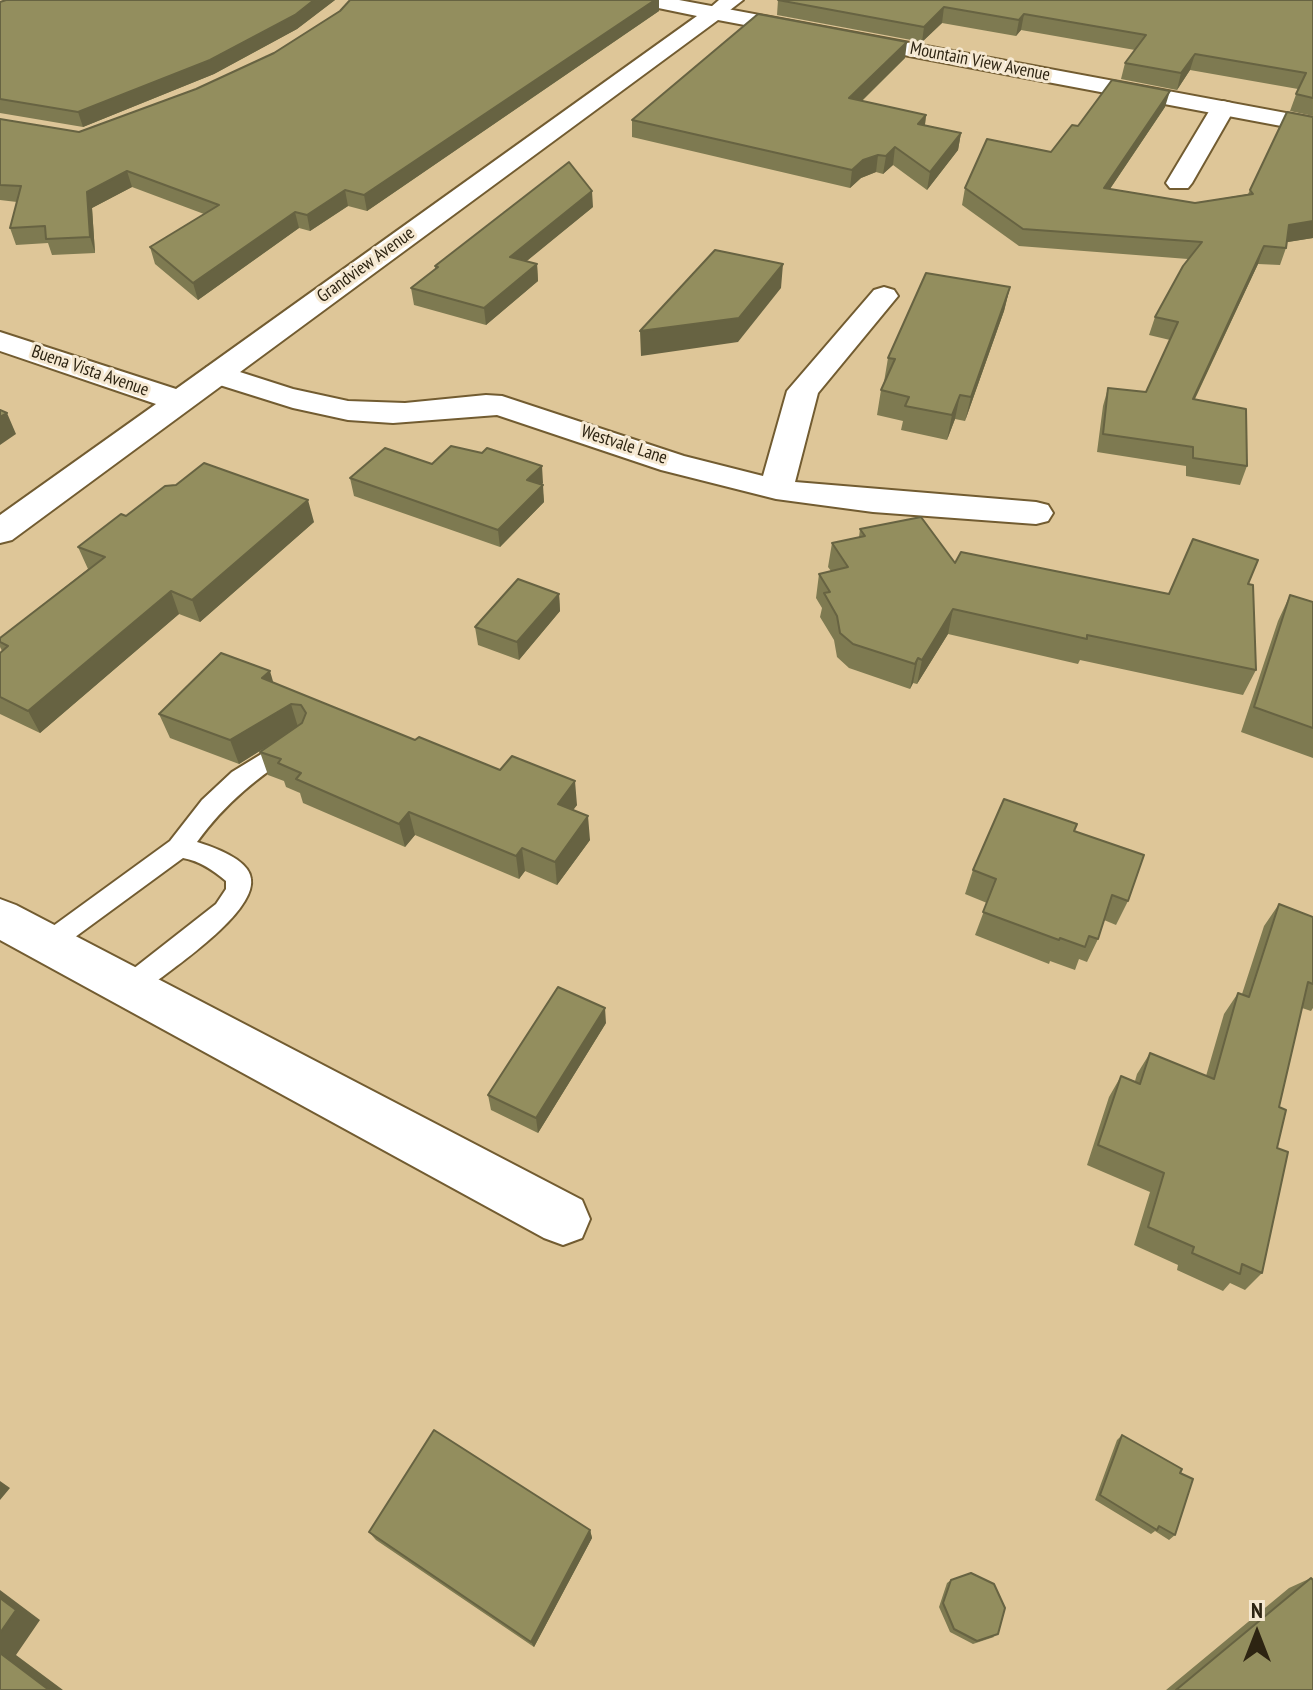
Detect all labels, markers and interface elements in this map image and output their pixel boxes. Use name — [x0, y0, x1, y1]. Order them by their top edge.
street label: Mountain View Avenue — [908, 38, 1052, 86]
street label: Grandview Avenue — [313, 223, 419, 307]
street label: Buena Vista Avenue — [29, 341, 151, 401]
street label: Westvale Lane — [578, 421, 670, 469]
north arrow — [1217, 1594, 1297, 1674]
text: N — [1251, 1596, 1263, 1624]

